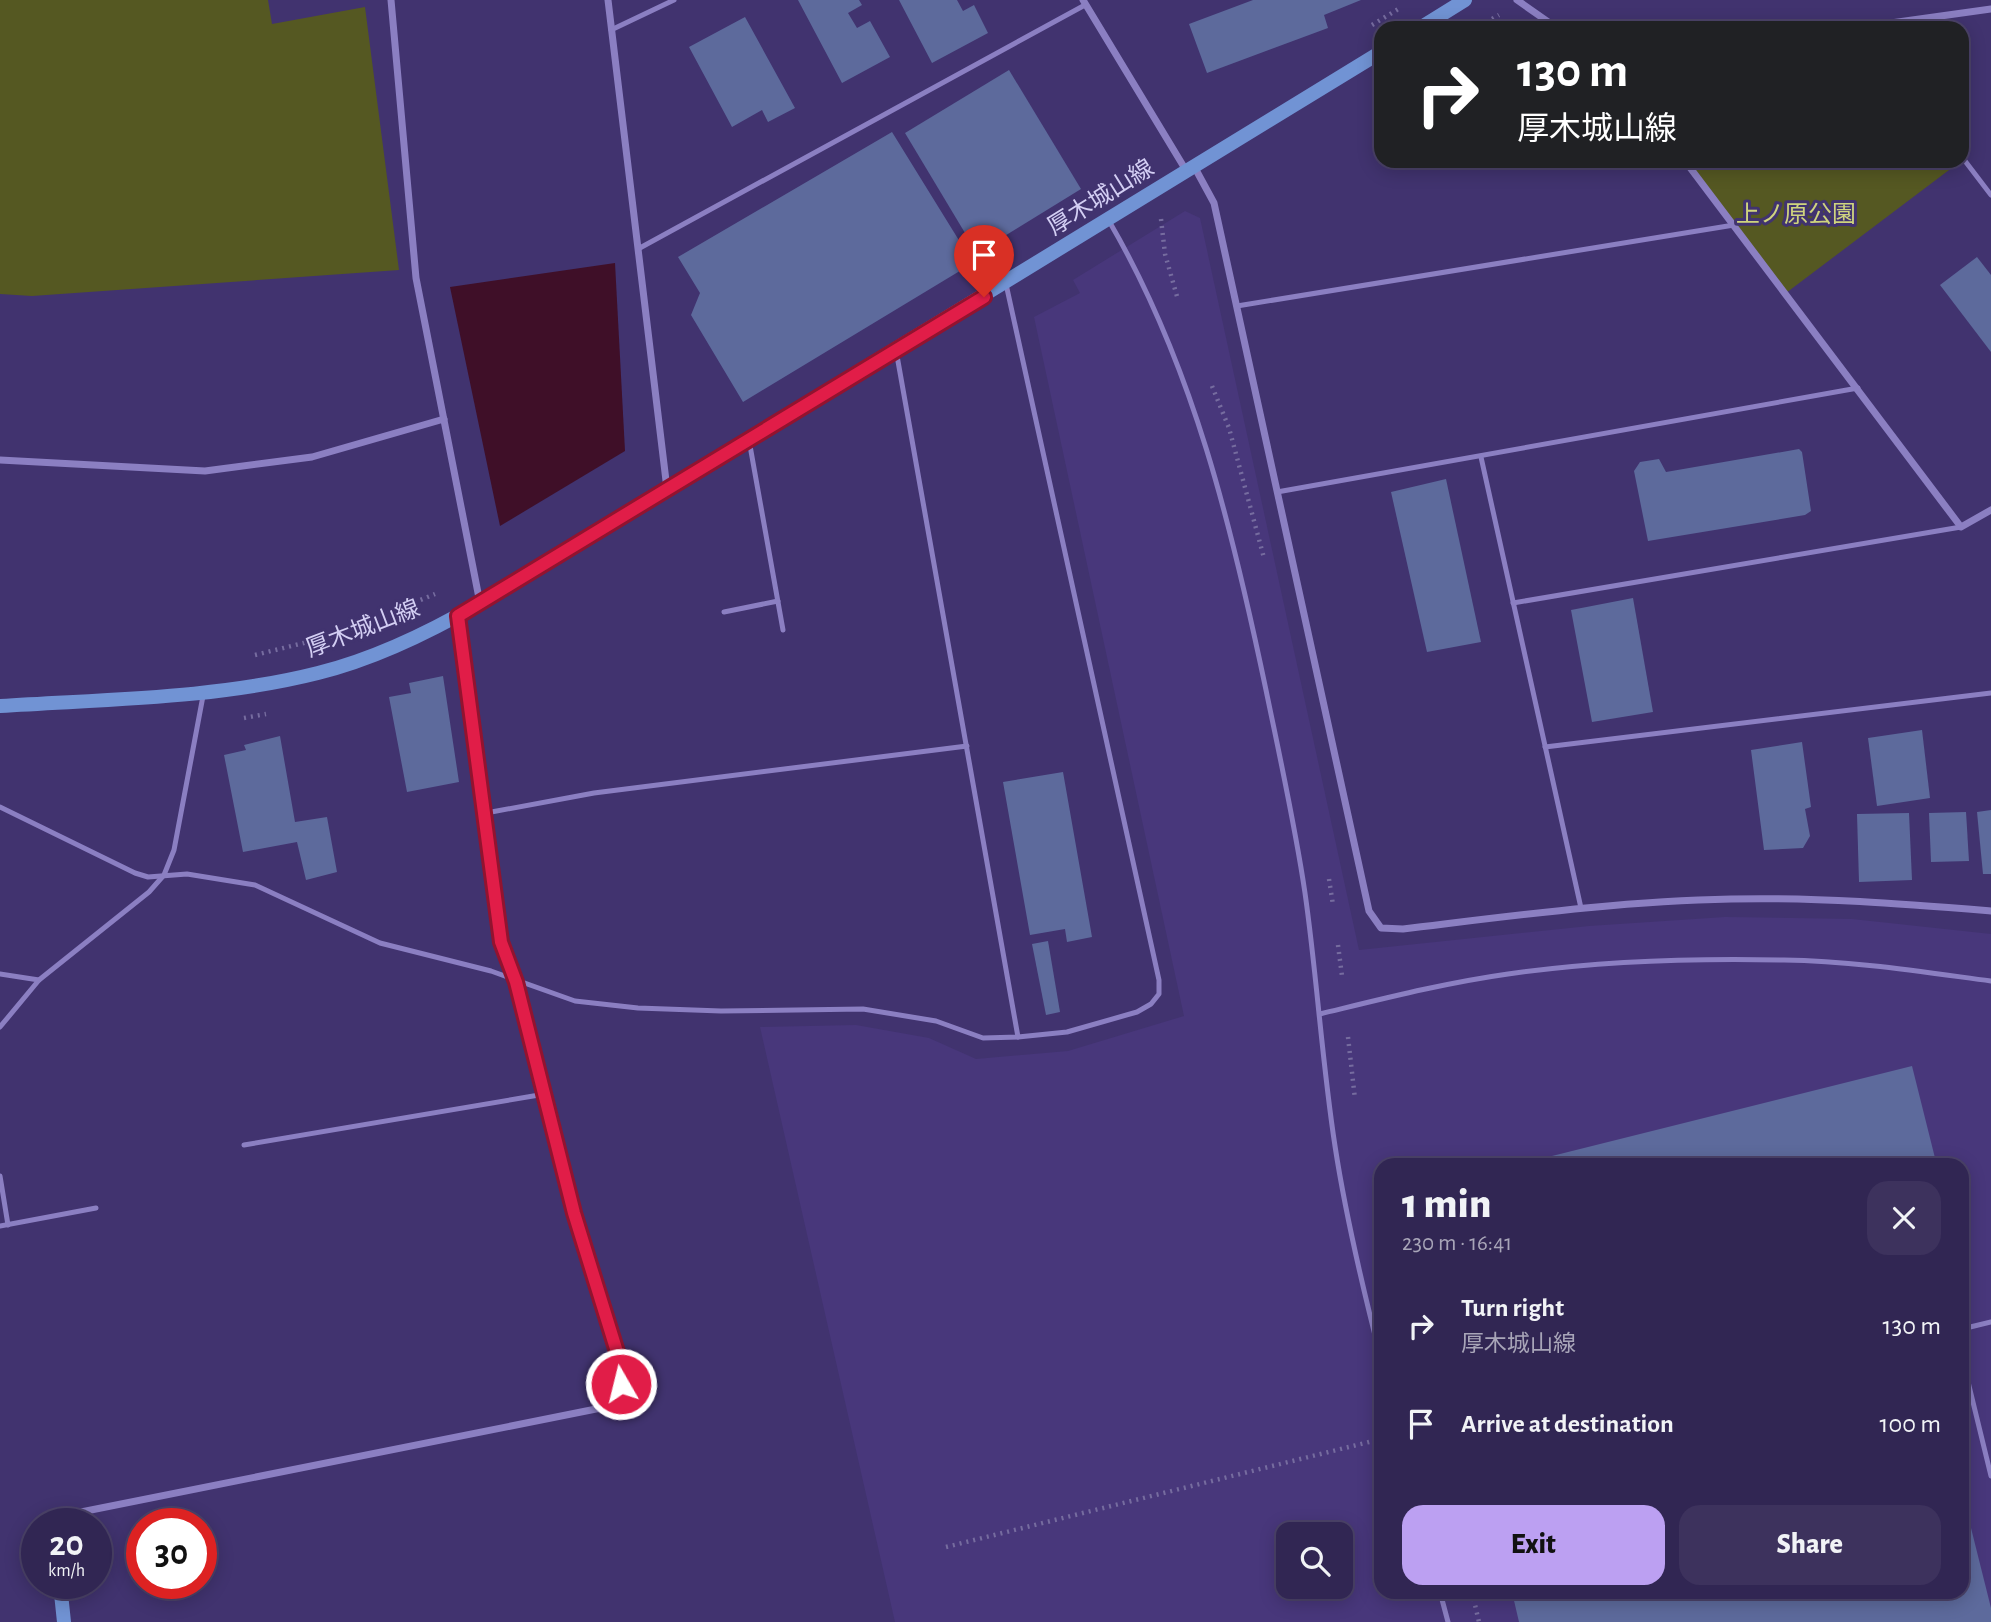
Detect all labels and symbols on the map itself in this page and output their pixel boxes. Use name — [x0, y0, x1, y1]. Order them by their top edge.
street label: 厚木城山線 — [1043, 154, 1158, 240]
park label: 上ノ原公園 — [1736, 202, 1856, 227]
pin — [954, 225, 1014, 297]
street label: 厚木城山線 — [302, 594, 423, 662]
position arrow — [584, 1347, 658, 1421]
speed limit sign: 30 — [126, 1508, 217, 1599]

